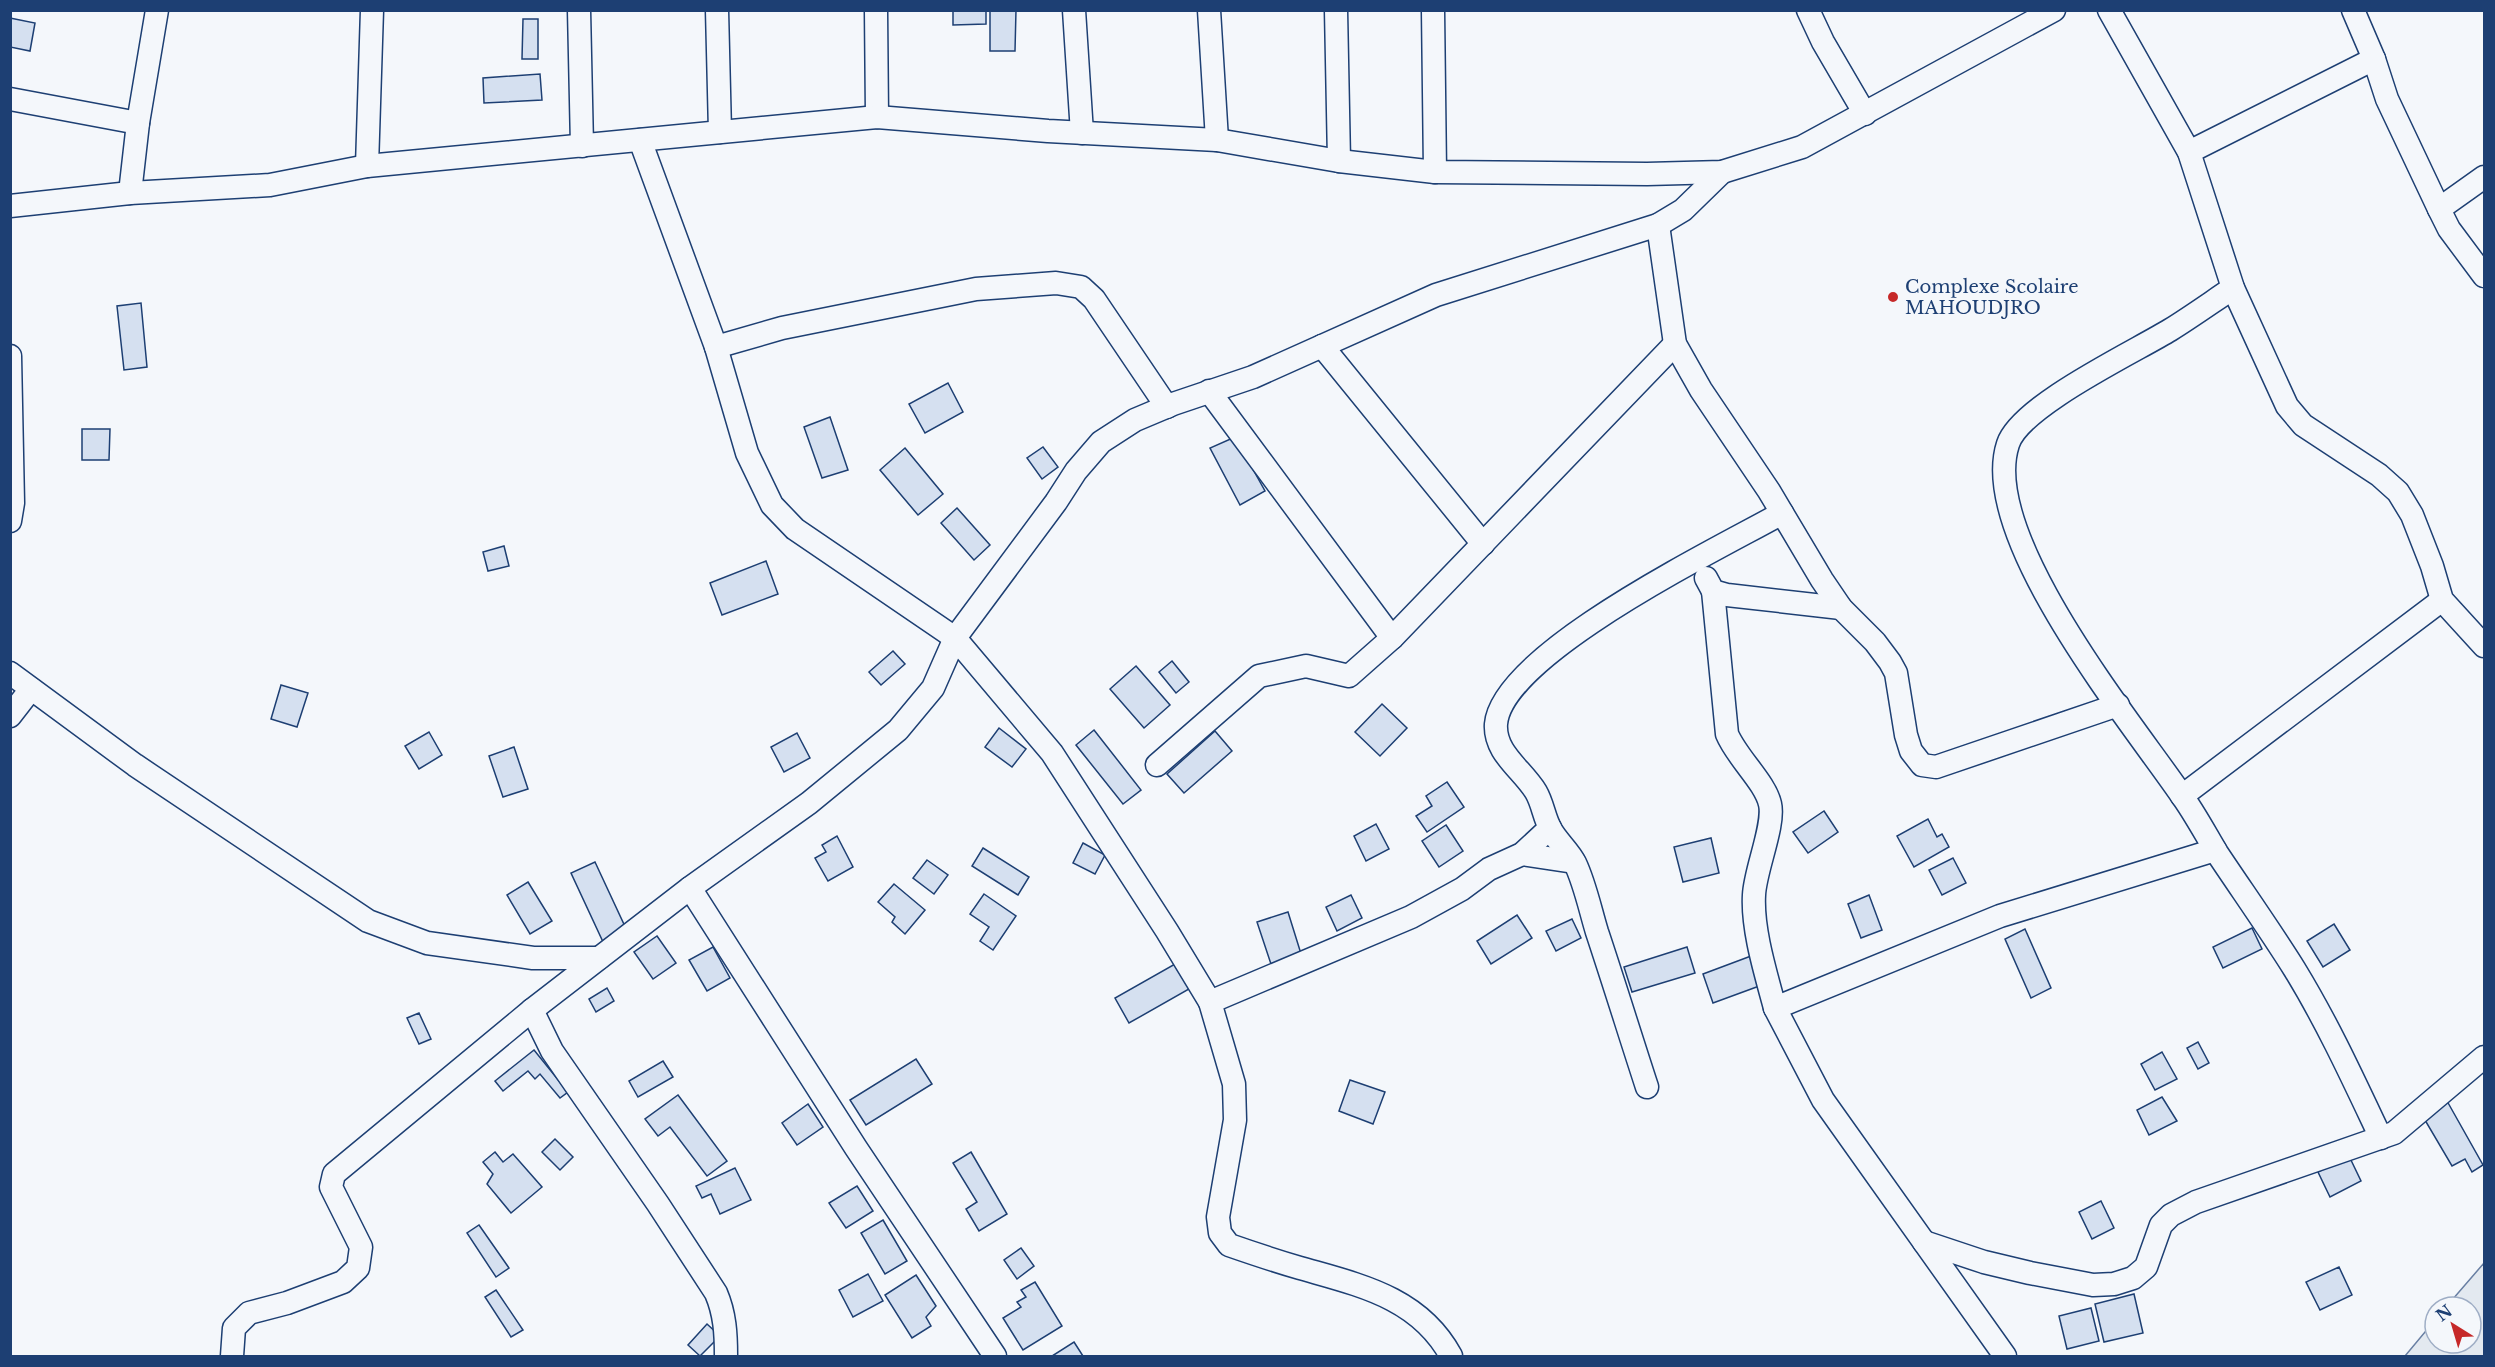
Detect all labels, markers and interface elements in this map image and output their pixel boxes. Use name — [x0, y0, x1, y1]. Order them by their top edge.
place label: Complexe Scolaire MAHOUDJRO — [1905, 276, 2079, 319]
marker: Complexe Scolaire MAHOUDJRO — [1886, 290, 1900, 304]
north arrow — [2423, 1295, 2483, 1355]
text: N — [2432, 1301, 2456, 1326]

